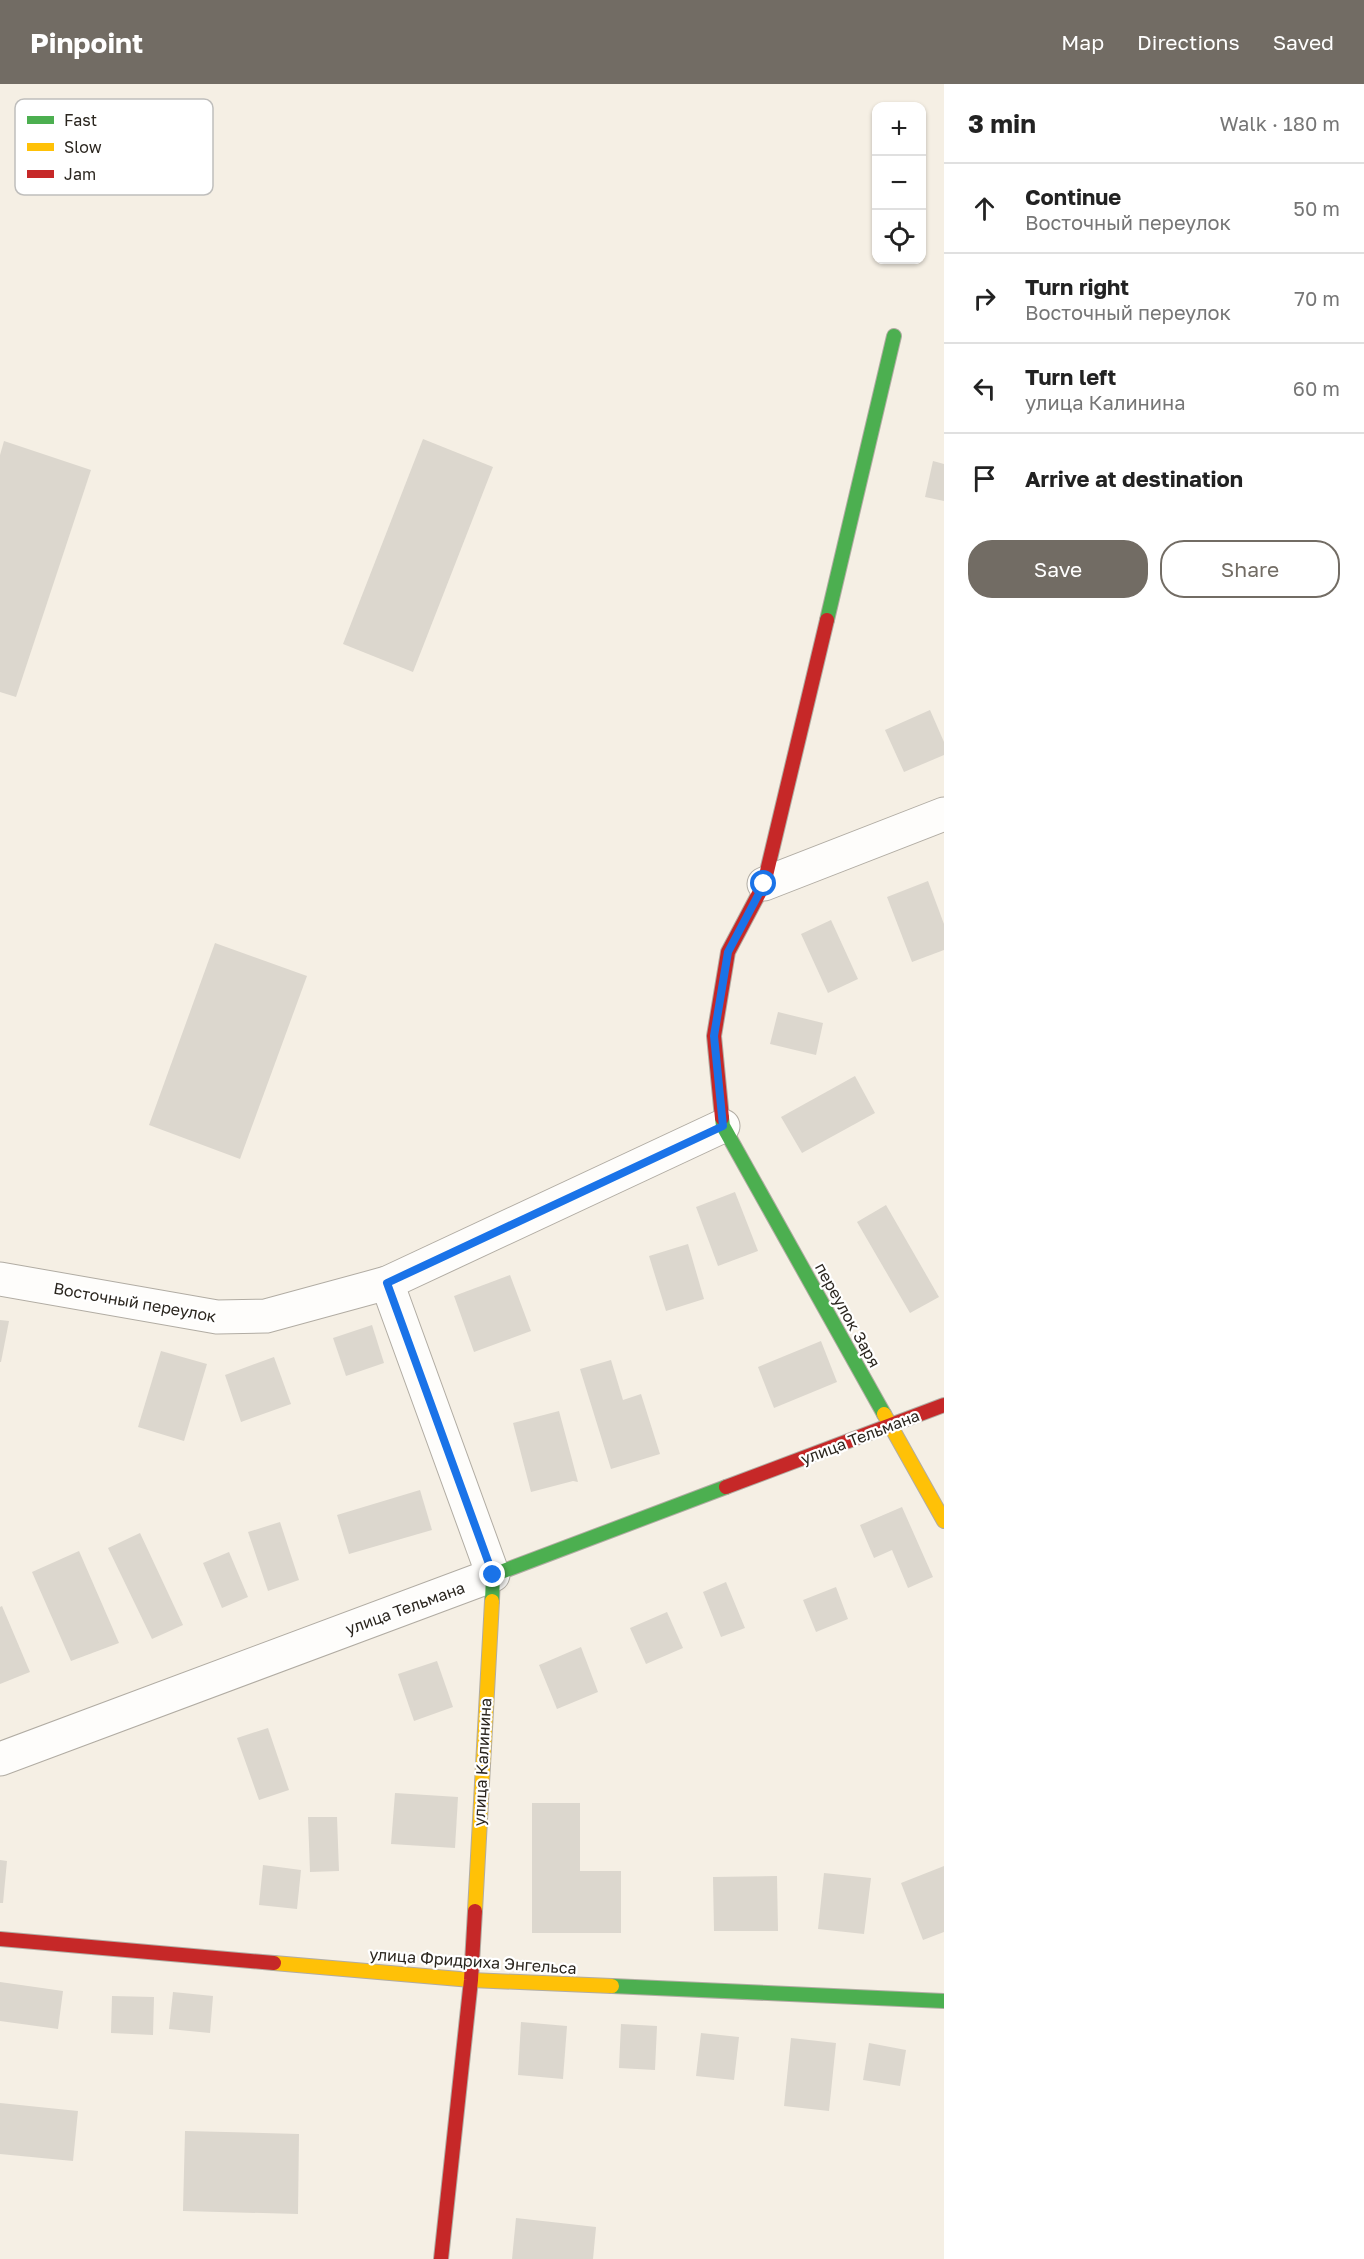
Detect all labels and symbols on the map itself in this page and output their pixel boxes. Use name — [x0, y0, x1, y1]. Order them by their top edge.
legend — [15, 99, 213, 195]
text: Fast — [64, 110, 97, 130]
text: Slow — [64, 137, 102, 157]
text: Jam — [64, 164, 96, 184]
route start — [750, 870, 776, 896]
street label: переулок Заря — [811, 1259, 885, 1371]
street label: Восточный переулок — [52, 1278, 218, 1326]
street label: улица Тельмана — [798, 1405, 922, 1469]
route end — [479, 1561, 505, 1587]
street label: улица Тельмана — [343, 1577, 467, 1639]
street label: улица Калинина — [469, 1697, 495, 1827]
street label: улица Фридриха Энгельса — [369, 1944, 577, 1978]

